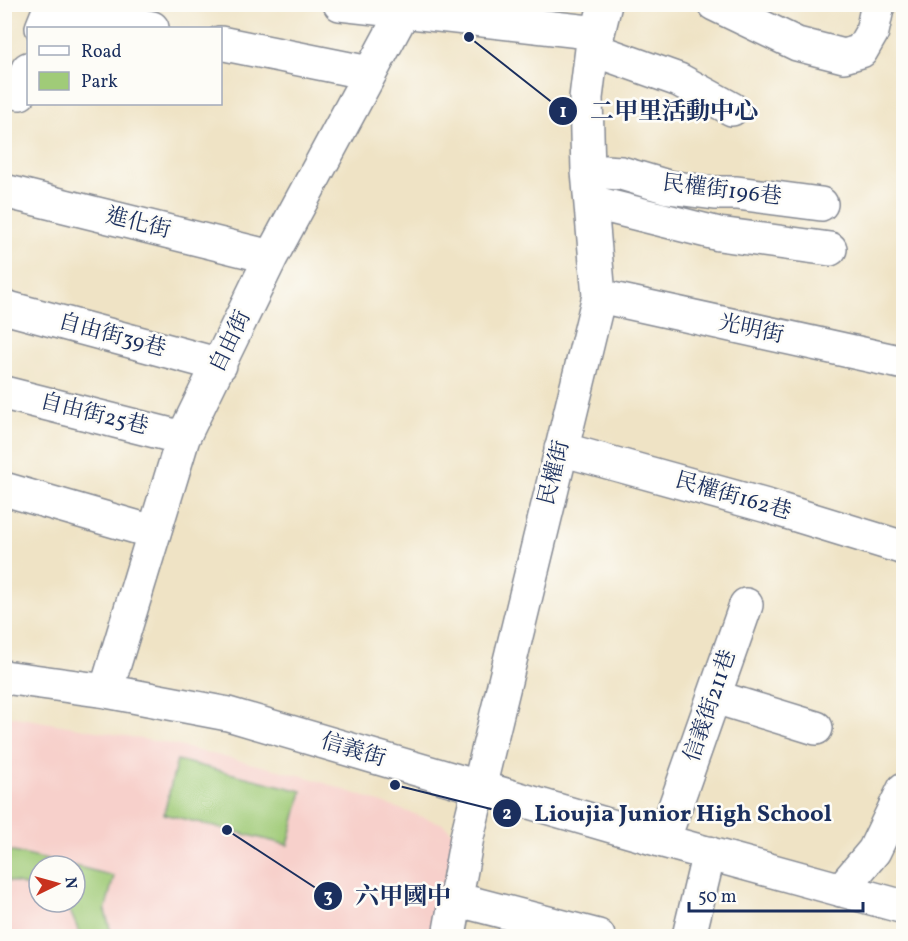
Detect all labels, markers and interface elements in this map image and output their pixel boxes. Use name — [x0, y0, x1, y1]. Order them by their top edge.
legend — [27, 27, 222, 105]
text: Road — [81, 40, 122, 65]
text: Park — [81, 70, 118, 95]
callout: 二甲里活動中心 — [548, 90, 770, 132]
text: 二甲里活動中心 — [590, 96, 758, 130]
text: 1 — [559, 100, 567, 125]
street label: 民權街196巷 — [661, 168, 783, 214]
street label: 進化街 — [102, 201, 174, 247]
street label: 自由街 — [203, 306, 259, 378]
street label: 自由街39巷 — [55, 307, 169, 365]
street label: 光明街 — [715, 308, 787, 352]
street label: 自由街25巷 — [37, 387, 151, 443]
street label: 民權街 — [532, 437, 578, 509]
street label: 民權街162巷 — [671, 466, 795, 528]
street label: 信義街211巷 — [677, 646, 745, 766]
street label: 信義街 — [317, 727, 389, 775]
callout: Lioujia Junior High School — [492, 792, 844, 834]
text: Lioujia Junior High School — [534, 798, 832, 832]
text: 2 — [502, 802, 512, 827]
north arrow — [27, 854, 87, 914]
callout: 六甲國中 — [313, 875, 463, 917]
scale bar — [689, 875, 863, 913]
text: N — [58, 876, 81, 890]
text: 六甲國中 — [355, 881, 451, 915]
text: 3 — [323, 885, 333, 910]
text: 50 m — [698, 885, 737, 910]

